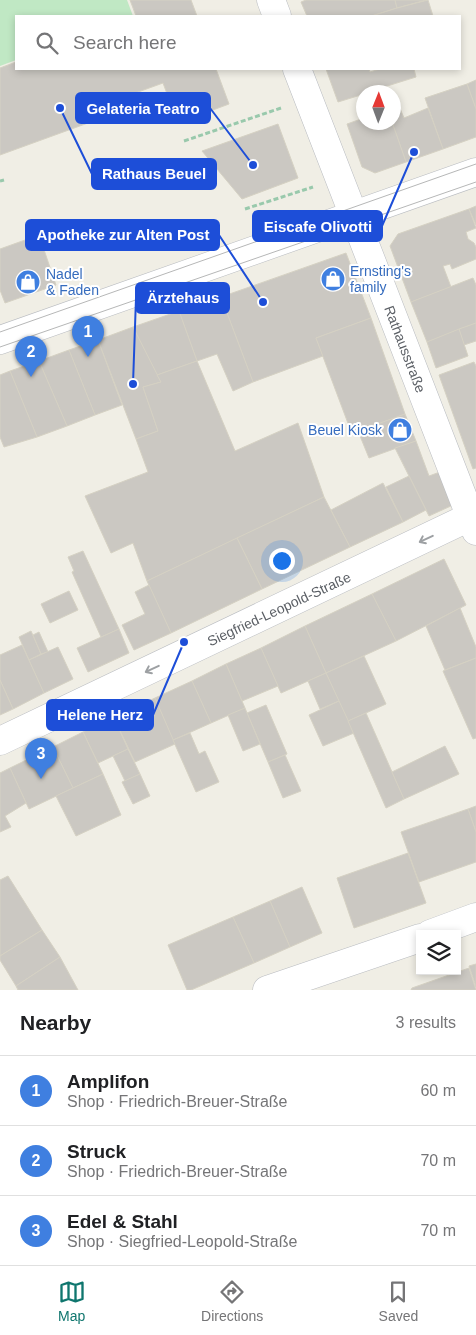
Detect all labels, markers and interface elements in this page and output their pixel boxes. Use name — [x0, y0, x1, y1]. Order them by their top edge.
search box — [15, 15, 461, 70]
icon: search — [33, 29, 61, 57]
text: Search here — [73, 32, 177, 53]
north arrow — [356, 85, 401, 130]
callout: Gelateria Teatro — [76, 93, 210, 123]
text: Gelateria Teatro — [86, 100, 200, 117]
callout: Rathaus Beuel — [92, 159, 216, 189]
text: Rathaus Beuel — [102, 165, 206, 182]
callout: Eiscafe Olivotti — [253, 211, 382, 241]
text: Eiscafe Olivotti — [264, 218, 372, 235]
callout: Apotheke zur Alten Post — [26, 220, 219, 250]
text: Apotheke zur Alten Post — [37, 226, 209, 243]
place label: Ernsting's family — [350, 263, 411, 295]
place label: Nadel & Faden — [46, 266, 99, 298]
shop icon: Ernsting's family — [320, 266, 346, 292]
shop icon: Nadel & Faden — [15, 269, 41, 295]
callout: Ärztehaus — [136, 283, 229, 313]
text: Ärztehaus — [147, 289, 219, 306]
street label: Rathausstraße — [381, 303, 429, 395]
pin: 1 — [72, 316, 104, 357]
pin: 2 — [15, 336, 47, 377]
shop icon: Beuel Kiosk — [387, 417, 413, 443]
place label: Beuel Kiosk — [308, 422, 383, 438]
one-way arrow — [418, 534, 433, 544]
your location — [269, 548, 295, 574]
street label: Siegfried-Leopold-Straße — [205, 569, 353, 649]
one-way arrow — [145, 664, 160, 674]
callout: Helene Herz — [47, 700, 153, 730]
text: Helene Herz — [57, 706, 143, 723]
pin: 3 — [25, 738, 57, 779]
map controls — [416, 930, 461, 975]
button: layers — [416, 930, 461, 975]
text: Nearby — [20, 1011, 91, 1034]
text: 3 results — [396, 1014, 456, 1031]
text: Amplifon — [67, 1071, 149, 1092]
text: 1 — [32, 1082, 40, 1099]
text: 60 m — [420, 1082, 456, 1099]
text: Shop · Friedrich-Breuer-Straße — [67, 1093, 288, 1110]
text: Struck — [67, 1141, 126, 1162]
text: 2 — [32, 1152, 40, 1169]
text: 70 m — [420, 1152, 456, 1169]
text: Shop · Friedrich-Breuer-Straße — [67, 1163, 288, 1180]
text: Edel & Stahl — [67, 1211, 178, 1232]
text: 3 — [32, 1222, 40, 1239]
text: 70 m — [420, 1222, 456, 1239]
text: Shop · Siegfried-Leopold-Straße — [67, 1233, 297, 1250]
tab: Map — [58, 1278, 86, 1324]
tab: Directions — [201, 1278, 263, 1324]
tab: Saved — [379, 1278, 418, 1324]

